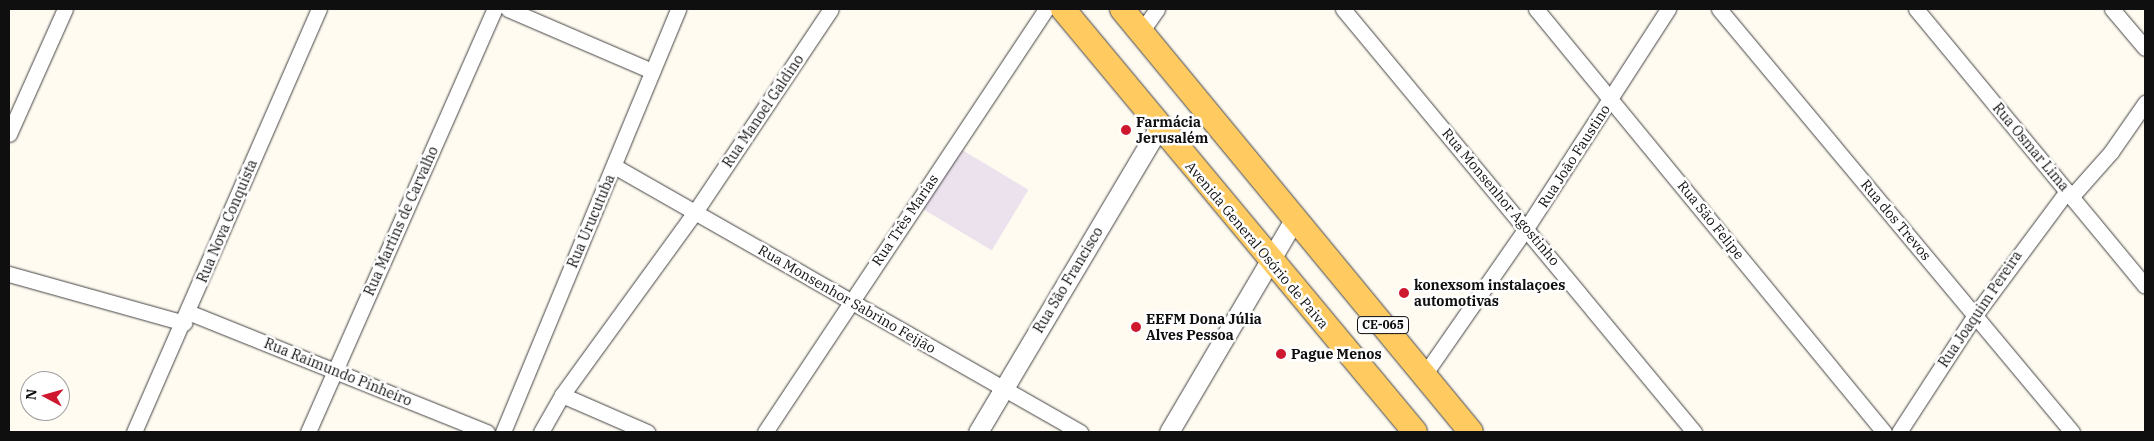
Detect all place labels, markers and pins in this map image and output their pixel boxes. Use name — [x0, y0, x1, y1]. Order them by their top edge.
place label: Farmácia Jerusalém — [1136, 114, 1208, 146]
marker: Farmácia Jerusalém — [1120, 124, 1132, 136]
place label: konexsom instalaçoes automotivas — [1414, 277, 1565, 310]
marker: konexsom instalaçoes automotivas — [1398, 287, 1410, 299]
place label: EEFM Dona Júlia Alves Pessoa — [1146, 311, 1262, 344]
marker: EEFM Dona Júlia Alves Pessoa — [1130, 321, 1142, 333]
place label: Pague Menos — [1291, 346, 1382, 362]
marker: Pague Menos — [1275, 348, 1287, 360]

